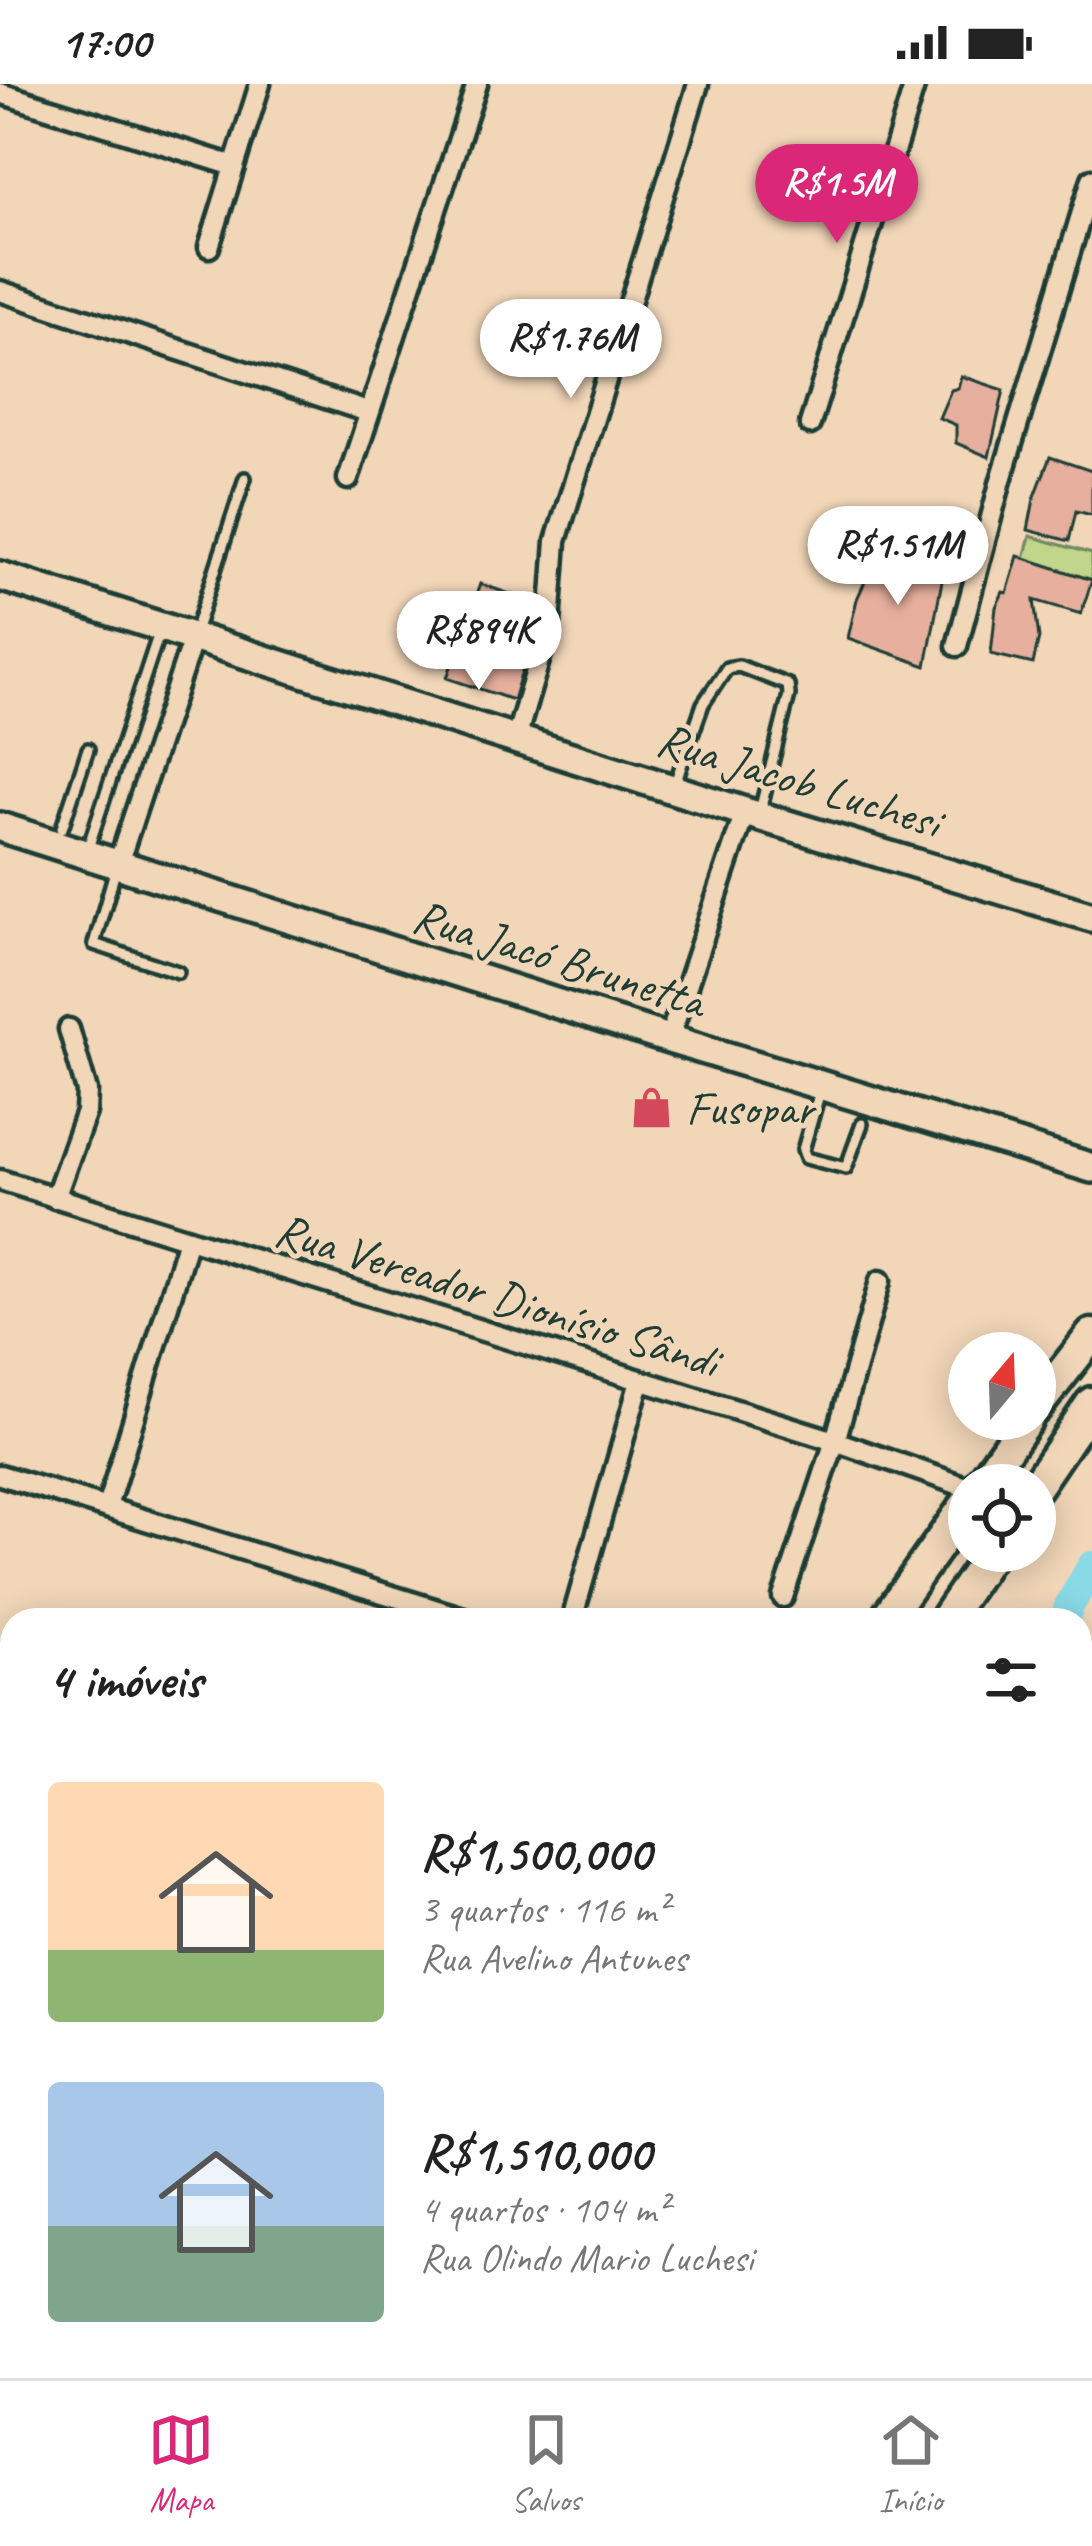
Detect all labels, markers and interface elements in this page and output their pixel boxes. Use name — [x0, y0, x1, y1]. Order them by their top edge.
text: 17:00 — [60, 14, 150, 71]
pin: R$1.5M — [739, 144, 935, 246]
text: R$1.5M — [782, 158, 892, 207]
pin: R$1.76M — [460, 299, 682, 401]
text: R$1.76M — [507, 313, 635, 362]
pin: R$1.51M — [787, 506, 1009, 608]
text: R$1.51M — [835, 520, 961, 569]
pin: R$894K — [381, 591, 577, 693]
text: R$894K — [424, 605, 534, 654]
street label: Rua Jacob Luchesi — [650, 708, 953, 853]
street label: Rua Jacó Brunetta — [406, 885, 716, 1032]
place label: Fusopar — [686, 1078, 817, 1138]
shop icon: Fusopar — [629, 1085, 675, 1131]
street label: Rua Vereador Dionísio Sândi — [268, 1199, 731, 1392]
north arrow — [948, 1332, 1056, 1440]
map controls — [948, 1332, 1056, 1572]
button: locate — [948, 1464, 1056, 1572]
icon: filters — [978, 1647, 1044, 1713]
text: 4 imóveis — [48, 1648, 202, 1712]
text: R$1,500,000 — [420, 1821, 651, 1885]
icon: home — [144, 1830, 288, 1974]
text: 3 quartos · 116 m² — [420, 1885, 668, 1934]
text: Rua Avelino Antunes — [420, 1934, 687, 1983]
text: R$1,510,000 — [420, 2121, 651, 2185]
icon: home — [144, 2130, 288, 2274]
text: 4 quartos · 104 m² — [420, 2185, 668, 2234]
text: Rua Olindo Mario Luchesi — [420, 2234, 753, 2283]
tab: Mapa — [148, 2407, 214, 2521]
tab: Salvos — [511, 2407, 581, 2521]
tab: Início — [878, 2407, 944, 2521]

